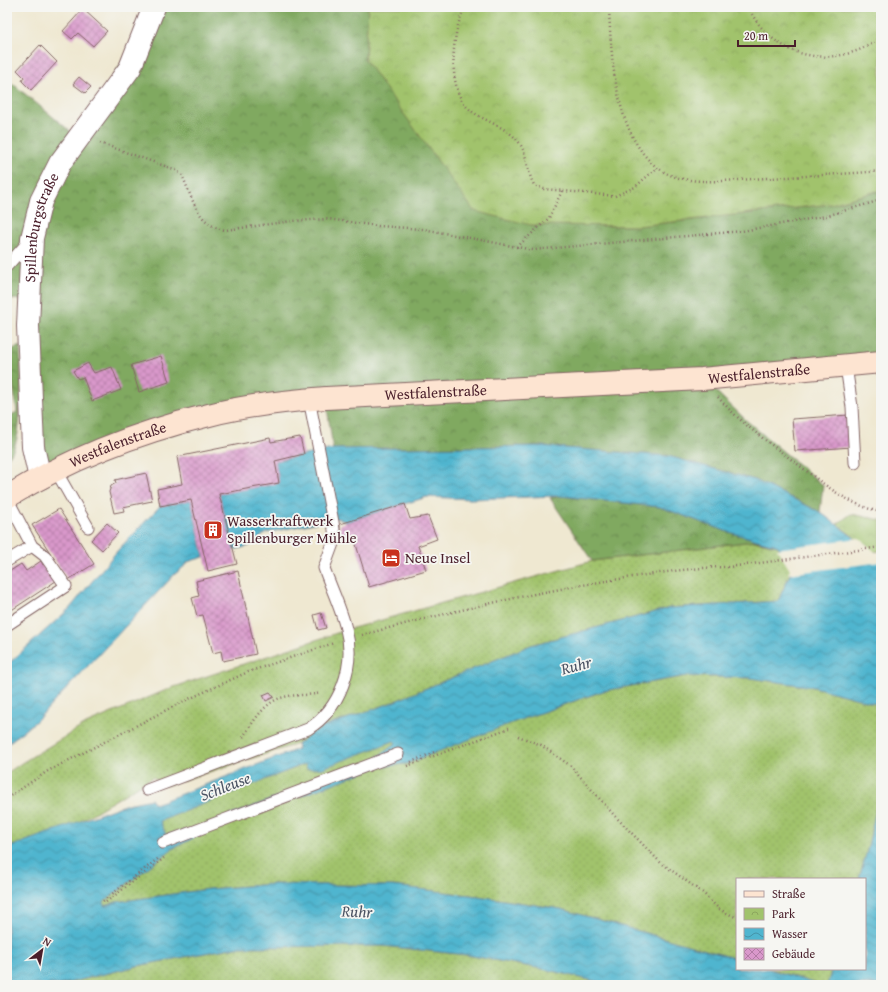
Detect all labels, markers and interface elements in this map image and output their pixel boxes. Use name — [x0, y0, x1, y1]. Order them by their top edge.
scale bar — [738, 22, 795, 48]
text: 20 m — [744, 27, 768, 44]
street label: Spillenburgstraße — [19, 169, 64, 283]
street label: Westfalenstraße — [707, 358, 811, 388]
street label: Westfalenstraße — [384, 379, 487, 405]
street label: Westfalenstraße — [66, 416, 169, 472]
place label: Wasserkraftwerk Spillenburger Mühle — [227, 510, 357, 548]
building icon: Wasserkraftwerk Spillenburger Mühle — [202, 519, 224, 541]
hotel icon: Neue Insel — [380, 547, 402, 569]
place label: Neue Insel — [405, 547, 471, 568]
water label: Ruhr — [557, 649, 595, 681]
water label: Schleuse — [196, 765, 254, 807]
legend — [736, 878, 866, 970]
text: Straße — [772, 885, 806, 902]
water label: Ruhr — [340, 898, 374, 924]
text: Park — [772, 905, 796, 922]
text: Wasser — [772, 925, 808, 942]
north arrow — [22, 930, 62, 970]
text: N — [40, 933, 55, 951]
text: Gebäude — [772, 945, 815, 962]

